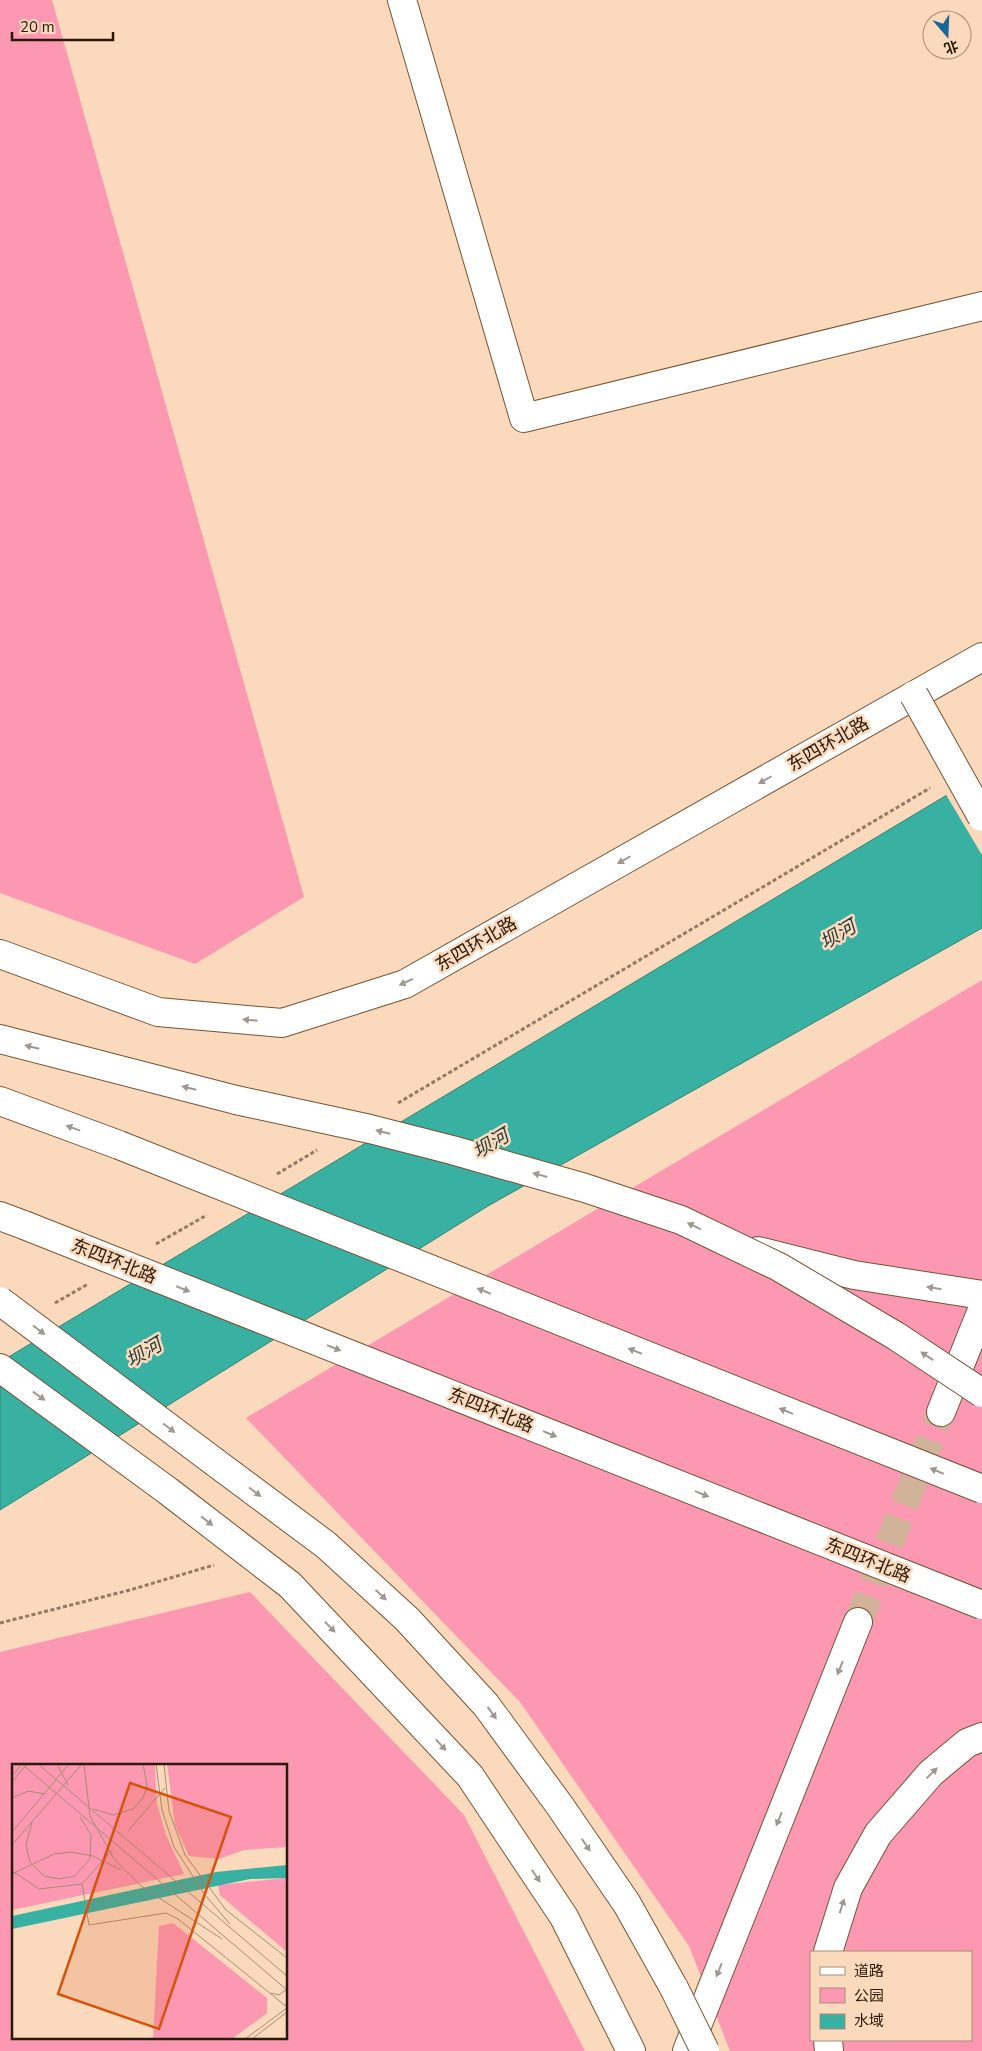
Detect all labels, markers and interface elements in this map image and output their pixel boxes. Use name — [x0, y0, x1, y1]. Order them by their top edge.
scale bar — [12, 10, 114, 42]
north arrow — [922, 10, 972, 60]
text: 20 m — [20, 17, 55, 37]
text: 北 — [941, 36, 961, 58]
street label: 东四环北路 — [783, 711, 873, 777]
one-way arrow — [758, 776, 773, 784]
one-way arrow — [617, 856, 631, 864]
street label: 东四环北路 — [431, 911, 521, 977]
water label: 坝河 — [815, 912, 864, 956]
one-way arrow — [399, 979, 413, 987]
one-way arrow — [242, 1016, 258, 1024]
one-way arrow — [24, 1043, 39, 1051]
one-way arrow — [182, 1084, 197, 1092]
water label: 坝河 — [468, 1121, 517, 1165]
one-way arrow — [65, 1124, 80, 1132]
one-way arrow — [375, 1128, 390, 1136]
one-way arrow — [532, 1171, 547, 1179]
one-way arrow — [687, 1222, 701, 1230]
street label: 东四环北路 — [68, 1233, 160, 1289]
one-way arrow — [925, 1283, 941, 1291]
one-way arrow — [176, 1285, 190, 1293]
one-way arrow — [477, 1286, 491, 1294]
one-way arrow — [32, 1325, 46, 1335]
water label: 坝河 — [121, 1330, 170, 1374]
one-way arrow — [327, 1345, 341, 1353]
one-way arrow — [628, 1346, 642, 1354]
one-way arrow — [920, 1352, 934, 1361]
street label: 东四环北路 — [445, 1382, 537, 1438]
one-way arrow — [32, 1391, 45, 1402]
one-way arrow — [779, 1406, 793, 1414]
one-way arrow — [162, 1422, 175, 1433]
one-way arrow — [543, 1431, 558, 1438]
one-way arrow — [930, 1466, 944, 1474]
one-way arrow — [248, 1487, 262, 1497]
one-way arrow — [694, 1491, 709, 1498]
one-way arrow — [200, 1516, 214, 1526]
street label: 东四环北路 — [822, 1532, 914, 1588]
one-way arrow — [374, 1589, 386, 1601]
one-way arrow — [324, 1620, 336, 1632]
one-way arrow — [835, 1661, 843, 1675]
one-way arrow — [487, 1706, 497, 1720]
one-way arrow — [435, 1739, 447, 1751]
inset map — [12, 1764, 288, 2038]
one-way arrow — [926, 1767, 938, 1779]
one-way arrow — [775, 1812, 783, 1826]
one-way arrow — [581, 1839, 591, 1852]
one-way arrow — [532, 1869, 541, 1883]
one-way arrow — [839, 1898, 846, 1913]
legend — [810, 1951, 972, 2041]
text: 道路 — [854, 1961, 884, 1981]
one-way arrow — [715, 1963, 723, 1977]
text: 公园 — [854, 1986, 884, 2006]
text: 水域 — [854, 2011, 884, 2031]

